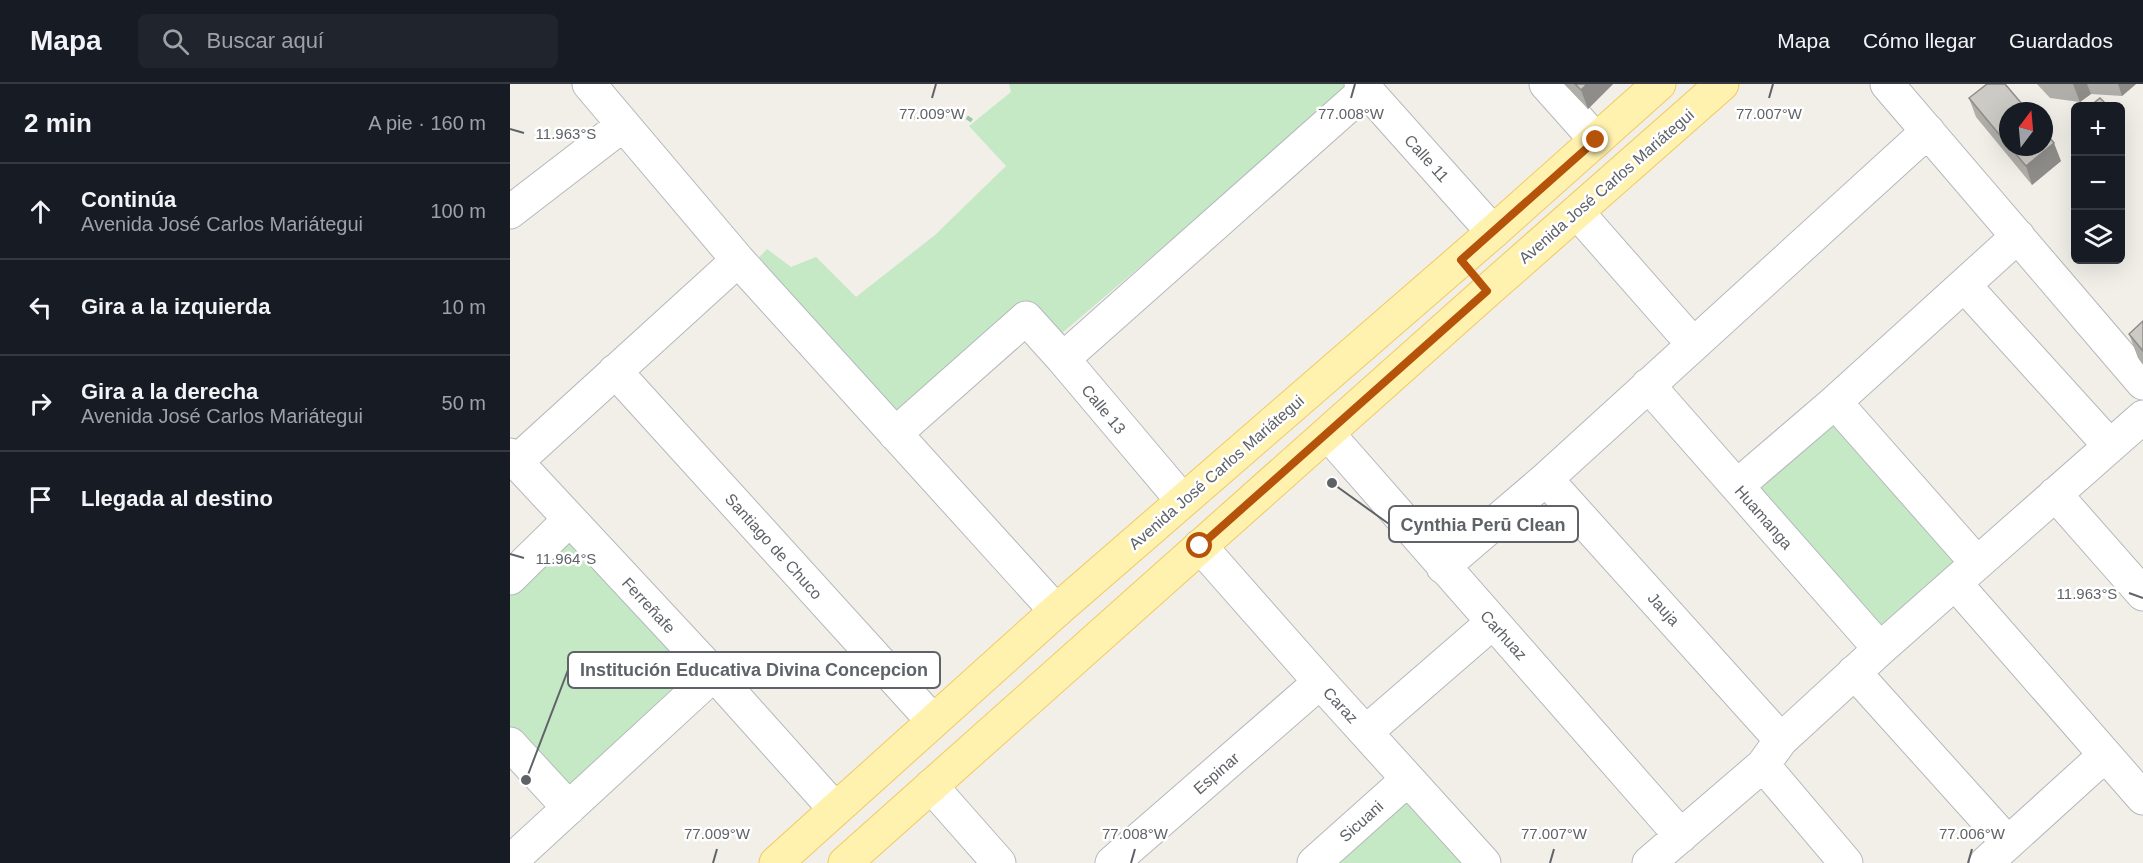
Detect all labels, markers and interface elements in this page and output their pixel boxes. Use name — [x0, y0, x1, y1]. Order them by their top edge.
search box — [138, 14, 558, 68]
text: Mapa — [30, 25, 102, 56]
icon: search — [159, 25, 192, 58]
text: Buscar aquí — [207, 28, 324, 53]
text: Mapa — [1777, 29, 1830, 52]
text: Cómo llegar — [1863, 29, 1976, 52]
text: Guardados — [2009, 29, 2113, 52]
north arrow — [1999, 102, 2053, 156]
map controls — [2071, 102, 2125, 264]
button: + — [2071, 102, 2125, 156]
text: 77.009°W — [899, 105, 966, 122]
text: 77.008°W — [1318, 105, 1385, 122]
text: 77.007°W — [1736, 105, 1803, 122]
street label: Avenida José Carlos Mariátegui — [1516, 106, 1697, 267]
text: 2 min — [24, 108, 92, 138]
text: A pie · 160 m — [368, 112, 486, 134]
text: 11.963°S — [536, 125, 596, 142]
route end — [1582, 126, 1608, 152]
street label: Calle 11 — [1401, 131, 1452, 185]
button: − — [2071, 156, 2125, 210]
text: Continúa — [81, 187, 176, 212]
icon: ahead — [24, 195, 57, 228]
text: 100 m — [430, 200, 486, 222]
button: layers — [2071, 210, 2125, 264]
text: Avenida José Carlos Mariátegui — [81, 213, 363, 235]
icon: left — [24, 291, 57, 324]
text: Gira a la izquierda — [81, 294, 271, 319]
text: 10 m — [442, 296, 486, 318]
text: Gira a la derecha — [81, 379, 258, 404]
street label: Calle 13 — [1078, 381, 1129, 437]
icon: right — [24, 387, 57, 420]
text: 50 m — [442, 392, 486, 414]
street label: Avenida José Carlos Mariátegui — [1126, 392, 1307, 553]
text: Avenida José Carlos Mariátegui — [81, 405, 363, 427]
street label: Huamanga — [1732, 482, 1796, 553]
icon: arrive — [24, 483, 57, 516]
text: Llegada al destino — [81, 486, 273, 511]
street label: Santiago de Chuco — [722, 490, 826, 603]
callout: Cynthia Perū Clean — [1389, 506, 1578, 542]
text: Cynthia Perū Clean — [1400, 515, 1566, 535]
route start — [1186, 532, 1212, 558]
text: 11.964°S — [536, 550, 596, 567]
street label: Ferreñafe — [619, 574, 679, 637]
text: 11.963°S — [2057, 585, 2117, 602]
street label: Jauja — [1645, 589, 1683, 629]
street label: Carhuaz — [1477, 607, 1530, 663]
callout: Institución Educativa Divina Concepcion — [568, 652, 940, 688]
text: Institución Educativa Divina Concepcion — [580, 660, 928, 680]
street label: Caraz — [1320, 684, 1361, 727]
street label: Espinar — [1190, 749, 1243, 798]
street label: Sicuani — [1336, 797, 1387, 845]
text: 77.009°W — [684, 825, 751, 842]
text: 77.008°W — [1102, 825, 1169, 842]
text: 77.007°W — [1521, 825, 1588, 842]
text: 77.006°W — [1939, 825, 2006, 842]

